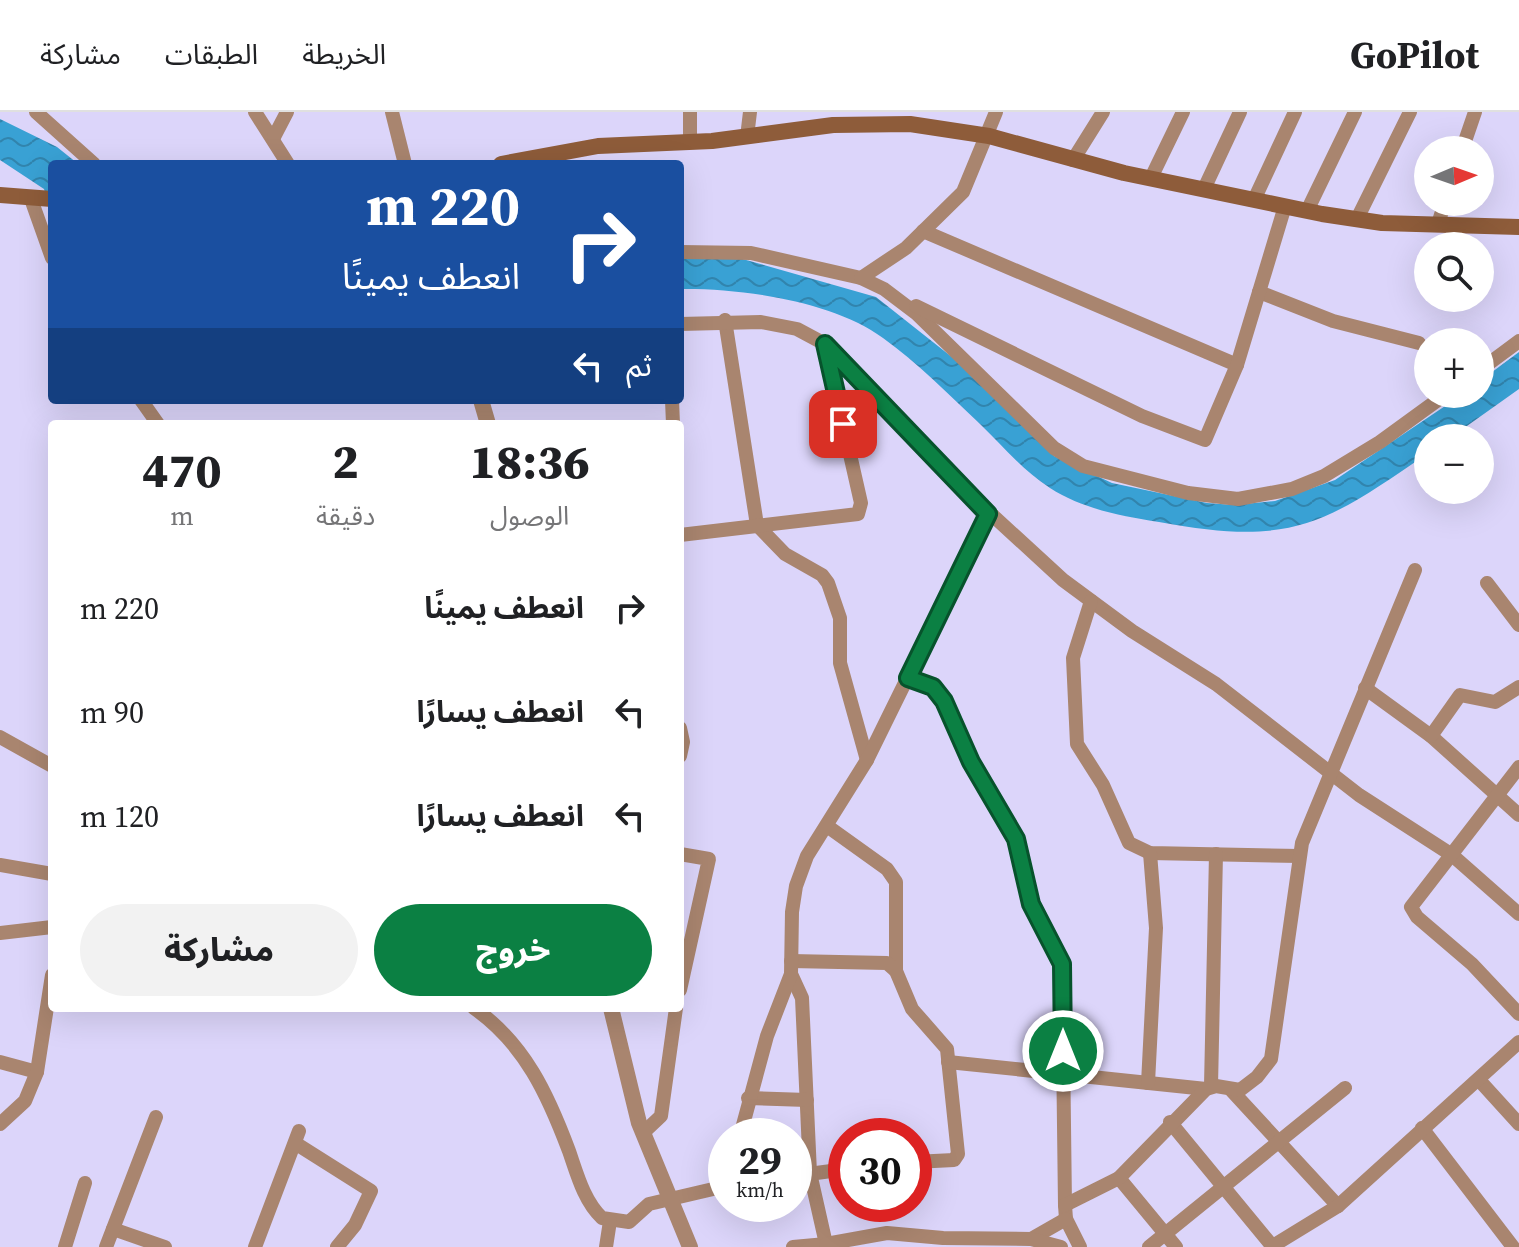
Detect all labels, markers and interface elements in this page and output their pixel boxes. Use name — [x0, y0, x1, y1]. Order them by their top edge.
text: GoPilot — [1350, 29, 1479, 81]
text: مشاركة — [40, 35, 121, 73]
text: الطبقات — [165, 35, 258, 73]
text: الخريطة — [302, 35, 386, 73]
north arrow — [1414, 136, 1494, 216]
map controls — [1414, 136, 1494, 504]
text: 220 m — [366, 167, 520, 244]
icon: right — [548, 192, 652, 296]
button: search — [1414, 232, 1494, 312]
text: انعطف يمينًا — [342, 252, 520, 301]
button: + — [1414, 328, 1494, 408]
icon: left — [566, 344, 610, 388]
text: ثم — [626, 345, 652, 386]
pin — [809, 390, 877, 458]
icon: arrive — [821, 402, 865, 446]
button: − — [1414, 424, 1494, 504]
text: 2 — [332, 428, 359, 494]
text: 18:36 — [470, 428, 590, 494]
text: 470 — [142, 437, 222, 503]
text: m — [170, 498, 194, 534]
text: دقيقة — [316, 498, 375, 534]
text: الوصول — [490, 498, 569, 534]
icon: right — [608, 586, 652, 630]
text: انعطف يمينًا — [424, 587, 584, 628]
text: 220 m — [80, 588, 159, 629]
icon: left — [608, 690, 652, 734]
text: انعطف يسارًا — [416, 691, 584, 732]
text: 90 m — [80, 692, 144, 733]
icon: left — [608, 794, 652, 838]
text: انعطف يسارًا — [416, 795, 584, 836]
text: 120 m — [80, 796, 159, 837]
button: مشاركة — [80, 904, 358, 996]
button: خروج — [374, 904, 652, 996]
position arrow — [1021, 1009, 1105, 1093]
speed limit sign: 30 — [828, 1118, 932, 1222]
text: 29 — [738, 1133, 782, 1187]
text: km/h — [736, 1176, 784, 1204]

